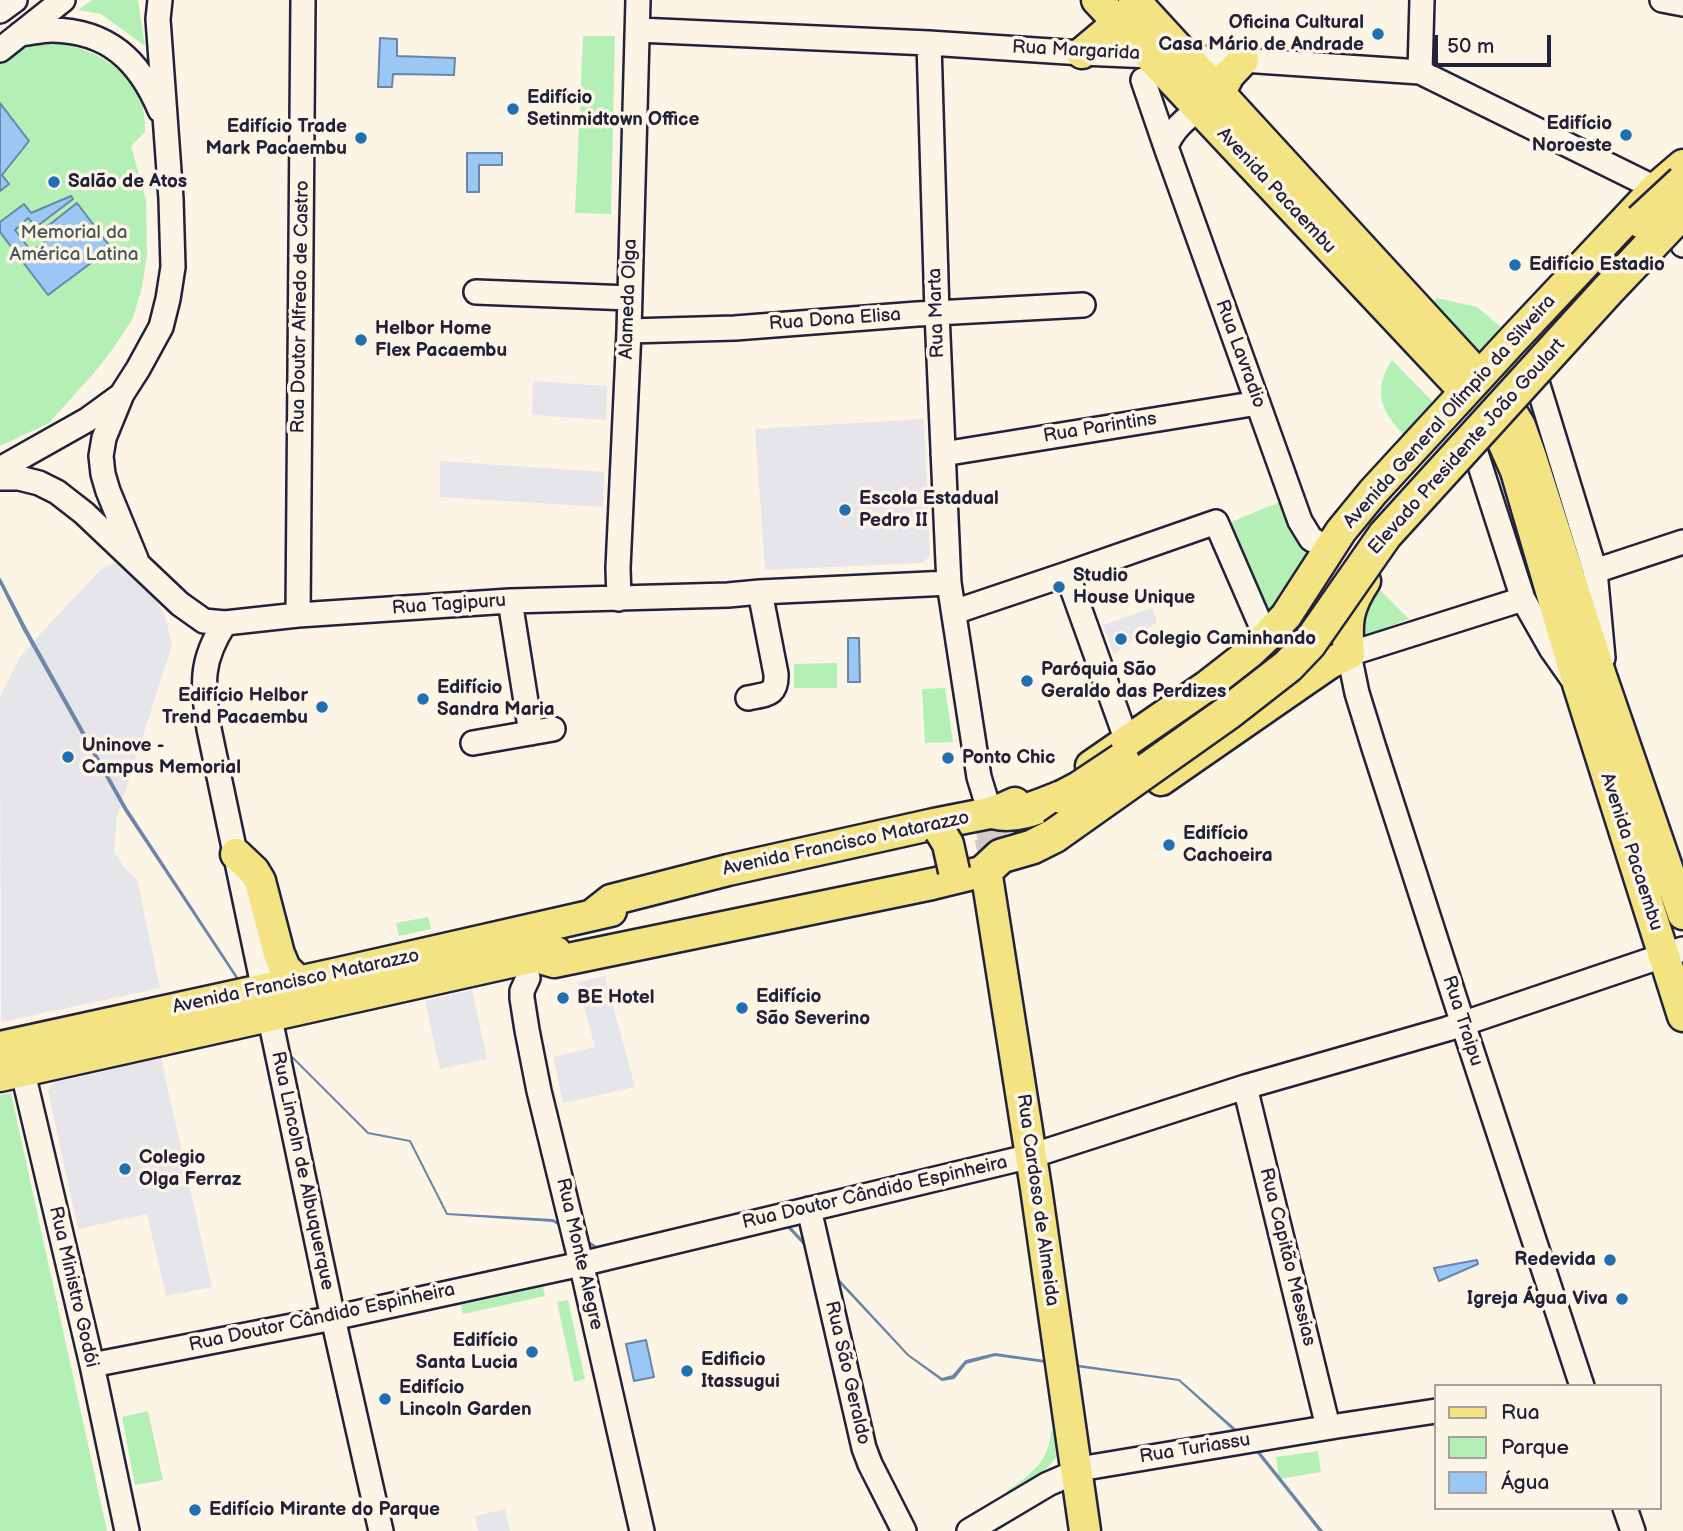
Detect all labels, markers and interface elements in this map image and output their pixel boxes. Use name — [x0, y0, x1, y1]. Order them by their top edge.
place label: Oficina Cultural Casa Mário de Andrade — [1159, 12, 1364, 56]
scale bar — [1438, 21, 1555, 65]
marker: Oficina Cultural Casa Mário de Andrade — [1370, 26, 1386, 42]
text: 50 m — [1447, 34, 1494, 59]
street label: Rua Margarida — [1011, 36, 1141, 66]
place label: Edifício Setinmidtown Office — [527, 87, 699, 131]
marker: Edifício Setinmidtown Office — [505, 101, 521, 117]
place label: Edifício Noroeste — [1532, 113, 1612, 157]
place label: Edifício Trade Mark Pacaembu — [205, 116, 347, 160]
street label: Avenida Pacaembu — [1212, 123, 1340, 259]
marker: Edifício Noroeste — [1618, 127, 1634, 143]
marker: Edifício Trade Mark Pacaembu — [353, 130, 369, 146]
place label: Salão de Atos — [68, 171, 187, 193]
marker: Salão de Atos — [46, 174, 62, 190]
street label: Rua Doutor Alfredo de Castro — [287, 180, 315, 434]
park label: Memorial da América Latina — [10, 222, 138, 266]
street label: Alameda Olga — [616, 238, 642, 360]
place label: Edifício Estadio — [1529, 254, 1665, 276]
marker: Edifício Estadio — [1507, 257, 1523, 273]
street label: Rua Marta — [924, 268, 950, 358]
street label: Avenida General Olímpio da Silveira — [1339, 291, 1561, 533]
street label: Rua Lavradio — [1210, 297, 1270, 411]
street label: Rua Dona Elisa — [768, 304, 902, 336]
place label: Helbor Home Flex Pacaembu — [375, 318, 507, 362]
marker: Helbor Home Flex Pacaembu — [353, 332, 369, 348]
street label: Elevado Presidente João Goulart — [1364, 334, 1570, 560]
street label: Rua Parintins — [1042, 408, 1158, 448]
place label: Escola Estadual Pedro II — [859, 488, 999, 532]
marker: Escola Estadual Pedro II — [837, 502, 853, 518]
place label: Studio House Unique — [1073, 565, 1195, 609]
marker: Studio House Unique — [1051, 579, 1067, 595]
street label: Rua Tagipuru — [391, 590, 507, 620]
place label: Colegio Caminhando — [1135, 628, 1316, 650]
marker: Colegio Caminhando — [1113, 631, 1129, 647]
place label: Paróquia São Geraldo das Perdizes — [1041, 659, 1226, 703]
marker: Paróquia São Geraldo das Perdizes — [1019, 673, 1035, 689]
place label: Edifício Sandra Maria — [437, 677, 555, 721]
place label: Edifício Helbor Trend Pacaembu — [162, 685, 308, 729]
marker: Edifício Sandra Maria — [415, 691, 431, 707]
marker: Edifício Helbor Trend Pacaembu — [314, 699, 330, 715]
place label: Uninove - Campus Memorial — [82, 735, 241, 779]
place label: Ponto Chic — [962, 747, 1055, 769]
marker: Uninove - Campus Memorial — [60, 749, 76, 765]
marker: Ponto Chic — [940, 750, 956, 766]
street label: Avenida Pacaembu — [1595, 770, 1667, 934]
street label: Avenida Francisco Matarazzo — [721, 807, 971, 881]
place label: Edifício Cachoeira — [1183, 823, 1273, 867]
marker: Edifício Cachoeira — [1161, 837, 1177, 853]
street label: Avenida Francisco Matarazzo — [171, 945, 421, 1019]
street label: Rua Traipu — [1437, 973, 1487, 1069]
place label: Edifício São Severino — [756, 986, 870, 1030]
place label: BE Hotel — [577, 987, 655, 1009]
marker: BE Hotel — [555, 990, 571, 1006]
marker: Edifício São Severino — [734, 1000, 750, 1016]
street label: Rua Lincoln de Albuquerque — [266, 1049, 338, 1293]
street label: Rua Cardoso de Almeida — [1011, 1092, 1063, 1308]
place label: Colegio Olga Ferraz — [139, 1147, 241, 1191]
street label: Rua Doutor Cândido Espinheira — [740, 1151, 1010, 1235]
marker: Colegio Olga Ferraz — [117, 1161, 133, 1177]
street label: Rua Capitão Messias — [1254, 1166, 1320, 1348]
street label: Rua Monte Alegre — [550, 1176, 608, 1332]
street label: Rua Ministro Godói — [43, 1204, 103, 1370]
place label: Redevida — [1514, 1249, 1596, 1271]
marker: Redevida — [1602, 1252, 1618, 1268]
street label: Rua Doutor Cândido Espinheira — [187, 1279, 457, 1357]
place label: Igreja Água Viva — [1467, 1288, 1608, 1310]
marker: Igreja Água Viva — [1614, 1291, 1630, 1307]
street label: Rua São Geraldo — [819, 1299, 875, 1447]
place label: Edifício Santa Lucia — [416, 1330, 518, 1374]
marker: Edifício Santa Lucia — [524, 1344, 540, 1360]
place label: Edificio Itassugui — [701, 1349, 780, 1393]
marker: Edificio Itassugui — [679, 1363, 695, 1379]
place label: Edifício Lincoln Garden — [399, 1377, 532, 1421]
legend — [1434, 1384, 1662, 1510]
marker: Edifício Lincoln Garden — [377, 1391, 393, 1407]
text: Rua — [1501, 1400, 1540, 1425]
street label: Rua Turiassu — [1138, 1429, 1252, 1469]
text: Parque — [1501, 1435, 1569, 1460]
text: Água — [1501, 1470, 1549, 1495]
place label: Edifício Mirante do Parque — [209, 1499, 440, 1521]
marker: Edifício Mirante do Parque — [187, 1502, 203, 1518]

